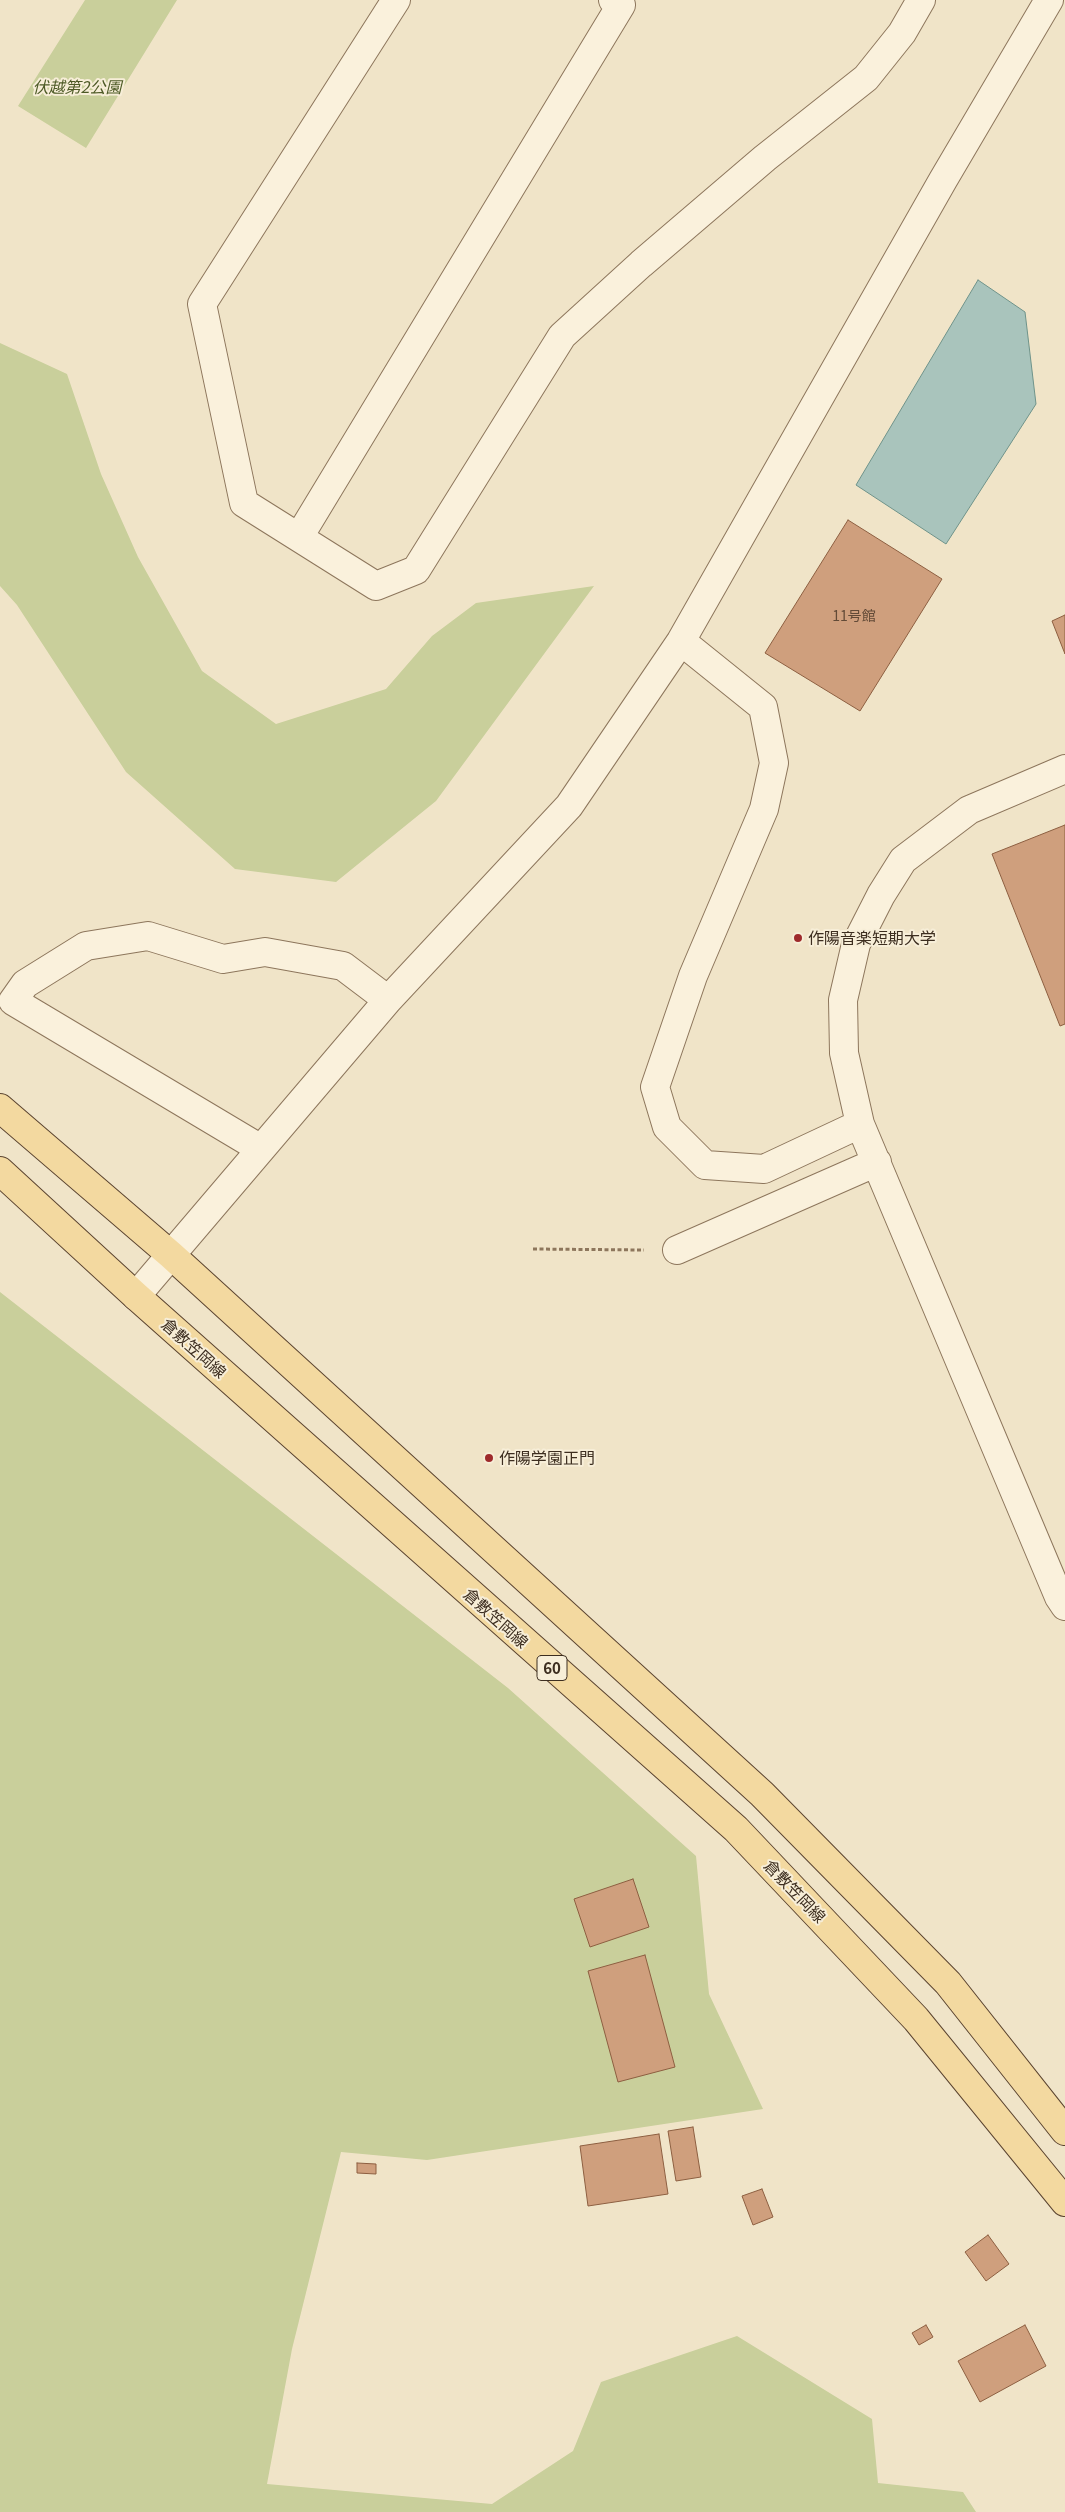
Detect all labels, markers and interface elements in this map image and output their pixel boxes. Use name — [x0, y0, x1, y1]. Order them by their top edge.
park label: 伏越第2公園 — [33, 77, 121, 97]
house number: 11号館 — [832, 608, 876, 624]
place label: 作陽音楽短期大学 — [808, 928, 936, 948]
marker: 作陽音楽短期大学 — [792, 932, 804, 944]
street label: 倉敷笠岡線 — [158, 1314, 230, 1382]
place label: 作陽学園正門 — [499, 1448, 595, 1468]
marker: 作陽学園正門 — [483, 1452, 495, 1464]
street label: 倉敷笠岡線 — [460, 1584, 532, 1652]
road number: 60 — [537, 1656, 567, 1680]
street label: 倉敷笠岡線 — [760, 1856, 830, 1926]

